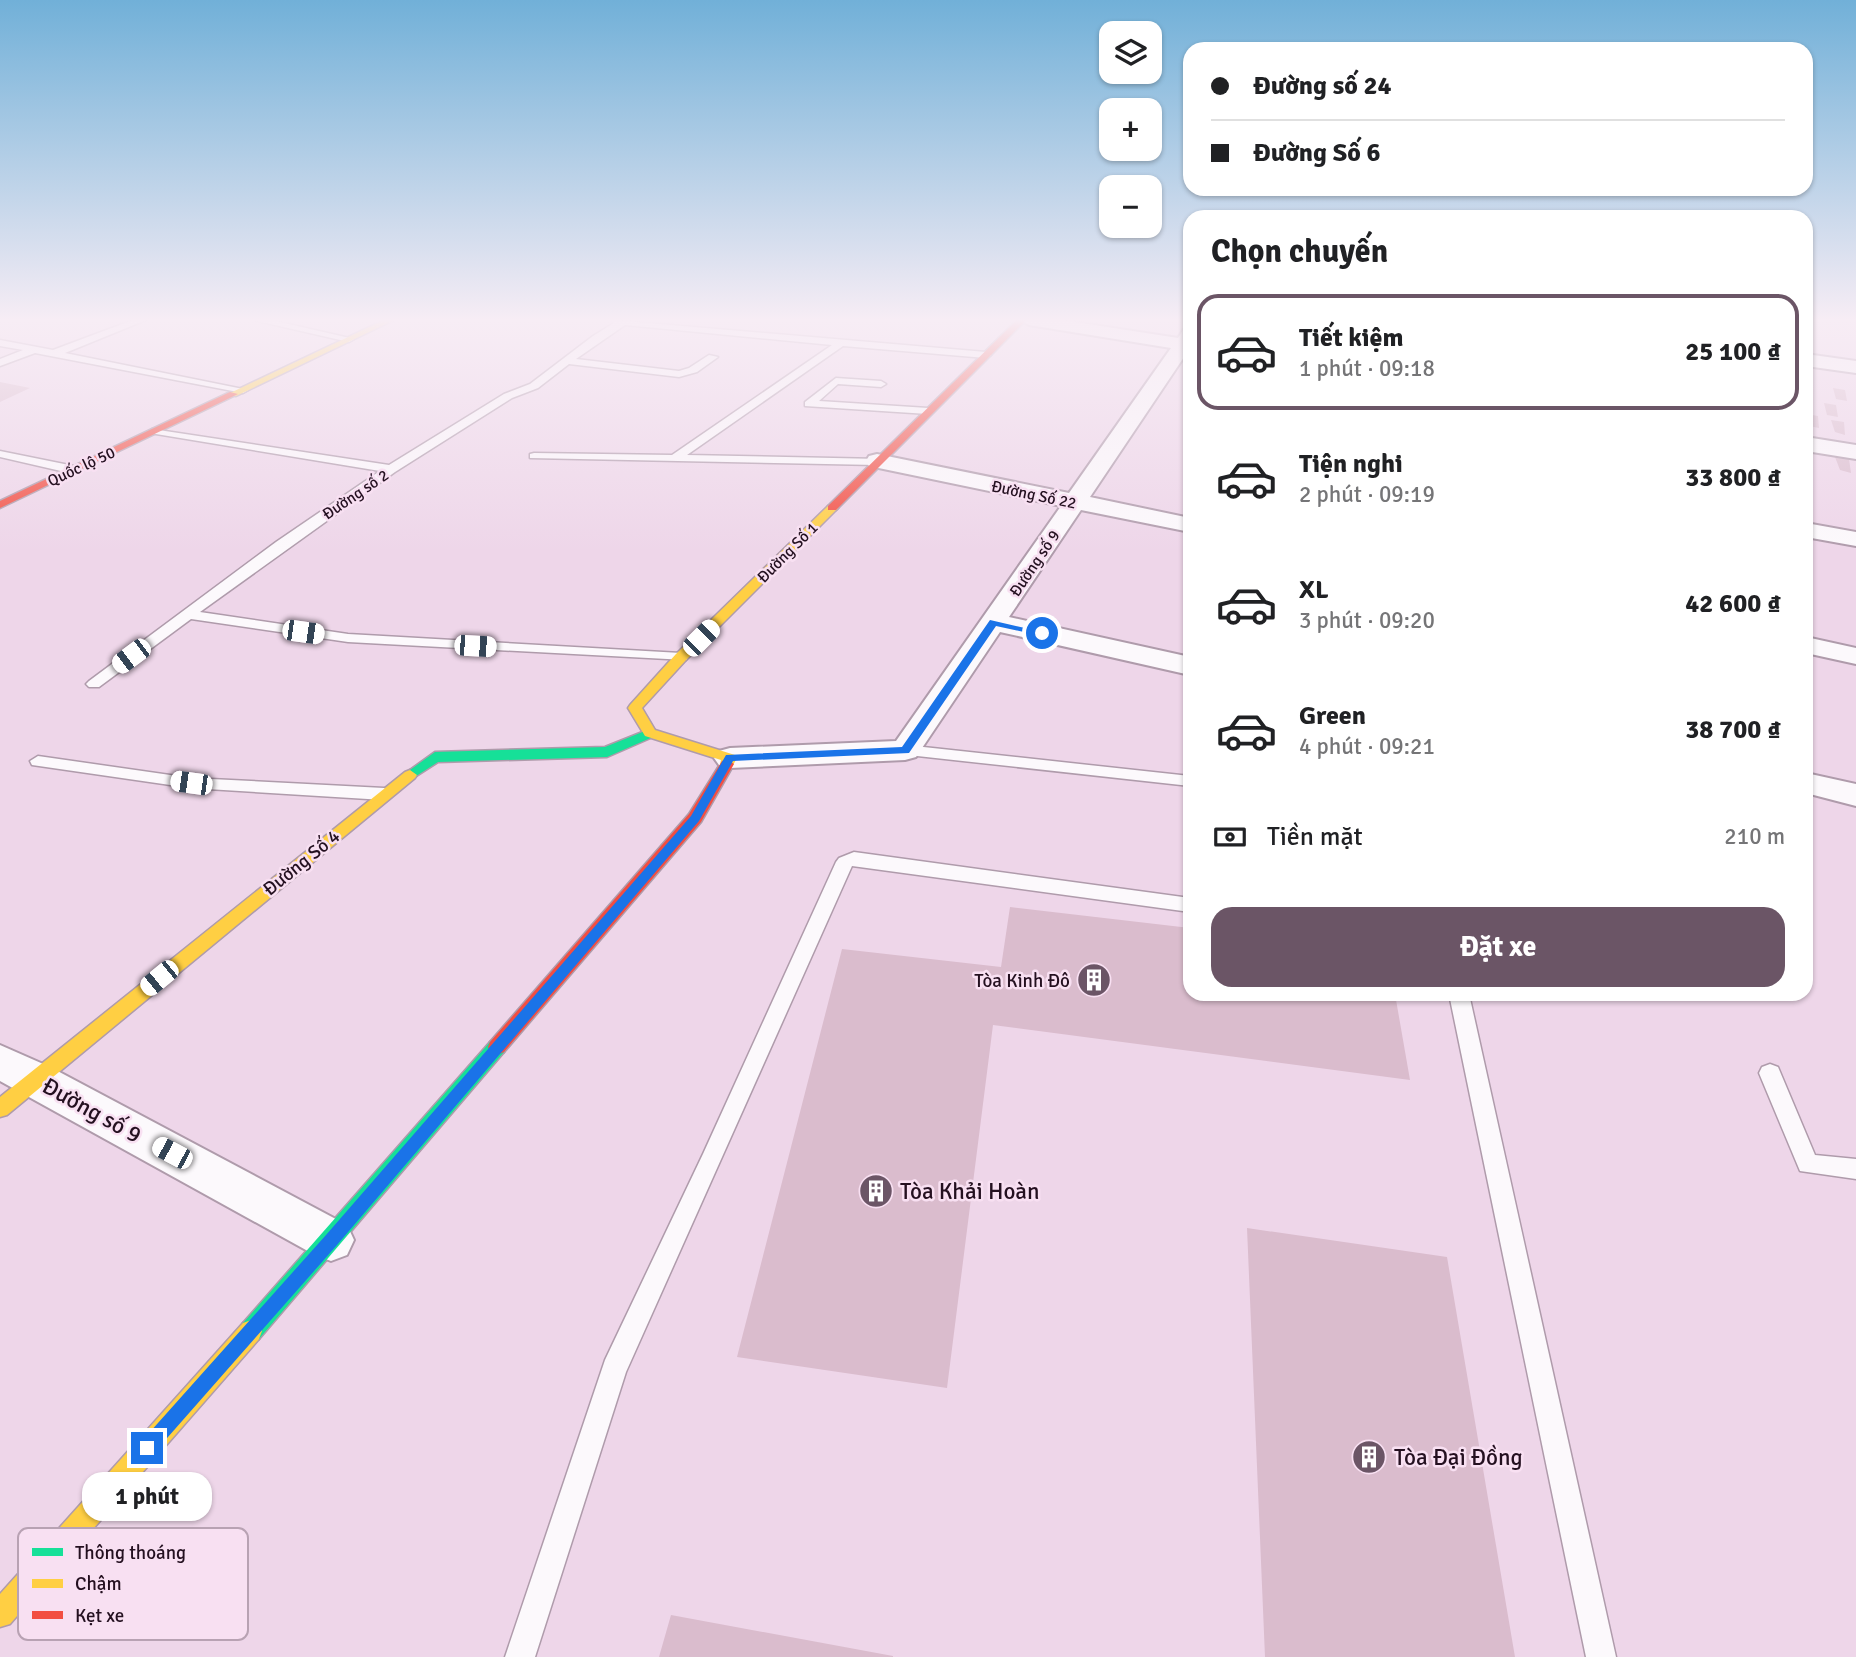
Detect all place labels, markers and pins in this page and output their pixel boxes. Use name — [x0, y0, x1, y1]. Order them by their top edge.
building icon: Tòa Kinh Đô — [1075, 961, 1113, 999]
place label: Tòa Kinh Đô — [974, 969, 1070, 993]
building icon: Tòa Khải Hoàn — [857, 1172, 895, 1210]
place label: Tòa Khải Hoàn — [900, 1177, 1040, 1206]
building icon: Tòa Đại Đồng — [1350, 1438, 1388, 1476]
place label: Tòa Đại Đồng — [1394, 1443, 1523, 1472]

